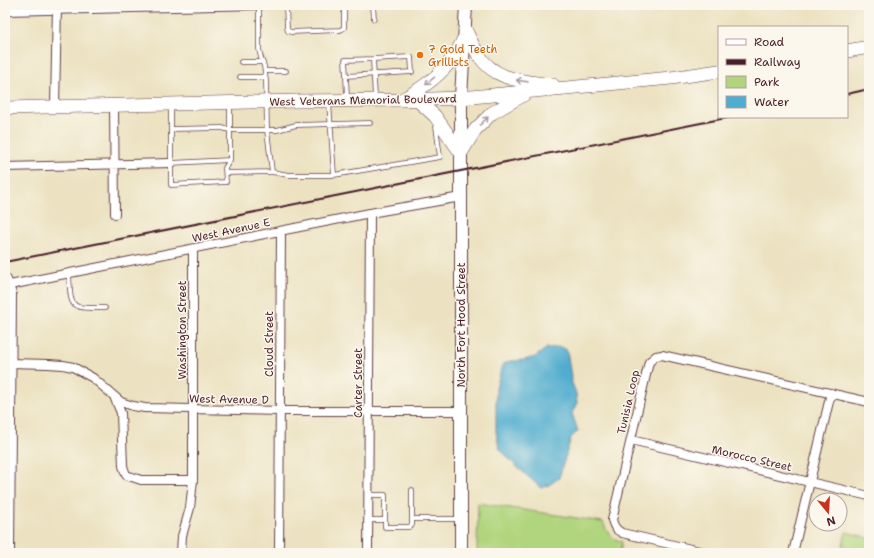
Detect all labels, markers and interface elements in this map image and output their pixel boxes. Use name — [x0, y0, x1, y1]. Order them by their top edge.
legend — [718, 26, 848, 118]
text: Road — [754, 34, 785, 50]
place label: 7 Gold Teeth Grillists — [428, 42, 498, 70]
marker: 7 Gold Teeth Grillists — [415, 50, 425, 60]
text: Railway — [754, 54, 801, 70]
text: Park — [754, 74, 780, 90]
one-way arrow — [425, 76, 436, 85]
one-way arrow — [516, 77, 529, 85]
street label: West Veterans Memorial Boulevard — [269, 91, 457, 110]
text: Water — [754, 94, 790, 110]
one-way arrow — [479, 116, 489, 126]
street label: West Avenue E — [191, 215, 272, 246]
street label: North Fort Hood Street — [454, 262, 469, 387]
street label: Washington Street — [175, 280, 190, 380]
street label: Cloud Street — [262, 311, 277, 377]
street label: Carter Street — [351, 348, 366, 418]
street label: Tunisia Loop — [614, 369, 643, 436]
street label: West Avenue D — [189, 391, 269, 408]
street label: Morocco Street — [710, 442, 794, 475]
north arrow — [808, 492, 848, 532]
text: N — [824, 513, 837, 530]

